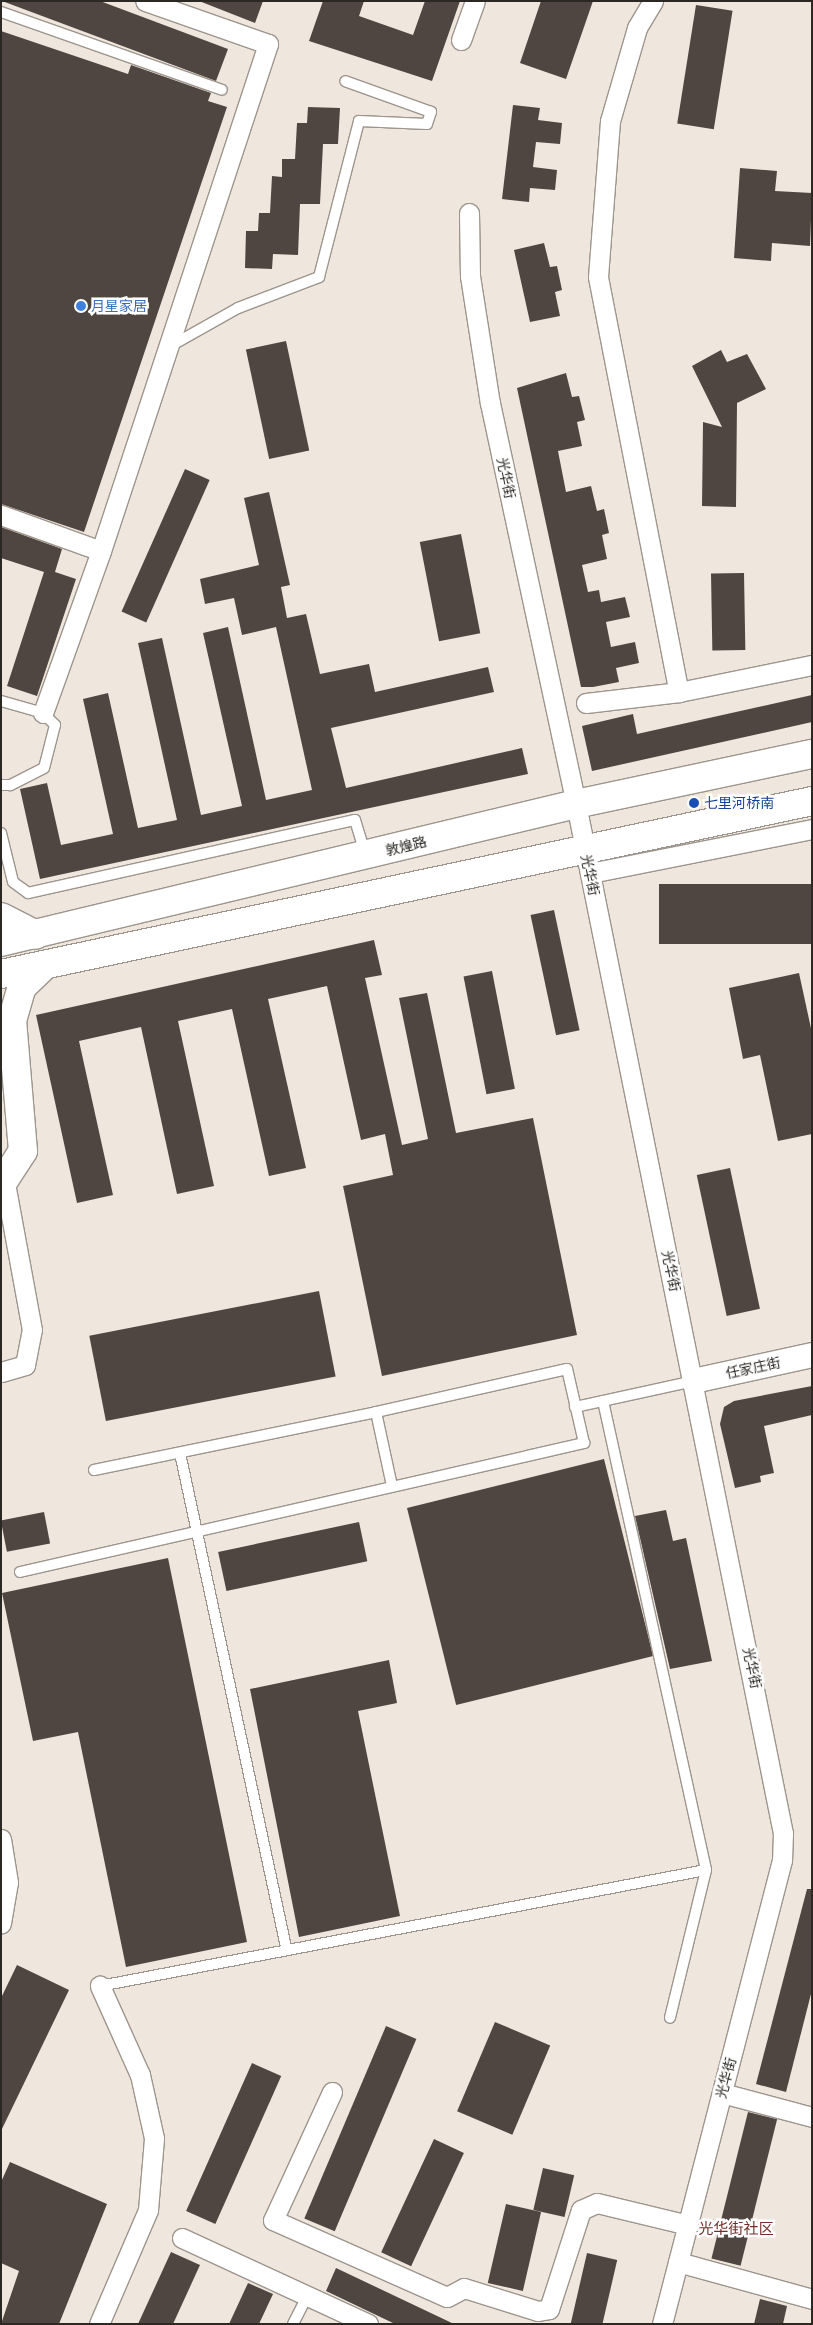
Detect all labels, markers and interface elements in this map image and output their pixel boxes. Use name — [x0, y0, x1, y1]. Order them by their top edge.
place label: 月星家居 — [91, 298, 147, 314]
marker: 月星家居 — [75, 300, 87, 312]
street label: 光华街 — [493, 456, 519, 500]
place label: 七里河桥南 — [704, 795, 774, 811]
marker: 七里河桥南 — [688, 797, 700, 809]
street label: 敦煌路 — [384, 833, 428, 859]
street label: 光华街 — [577, 853, 603, 897]
street label: 光华街 — [658, 1249, 684, 1293]
street label: 任家庄街 — [724, 1354, 782, 1382]
street label: 光华街 — [739, 1646, 765, 1690]
street label: 光华街 — [712, 2056, 740, 2100]
district label: 光华街社区 — [699, 2220, 773, 2238]

